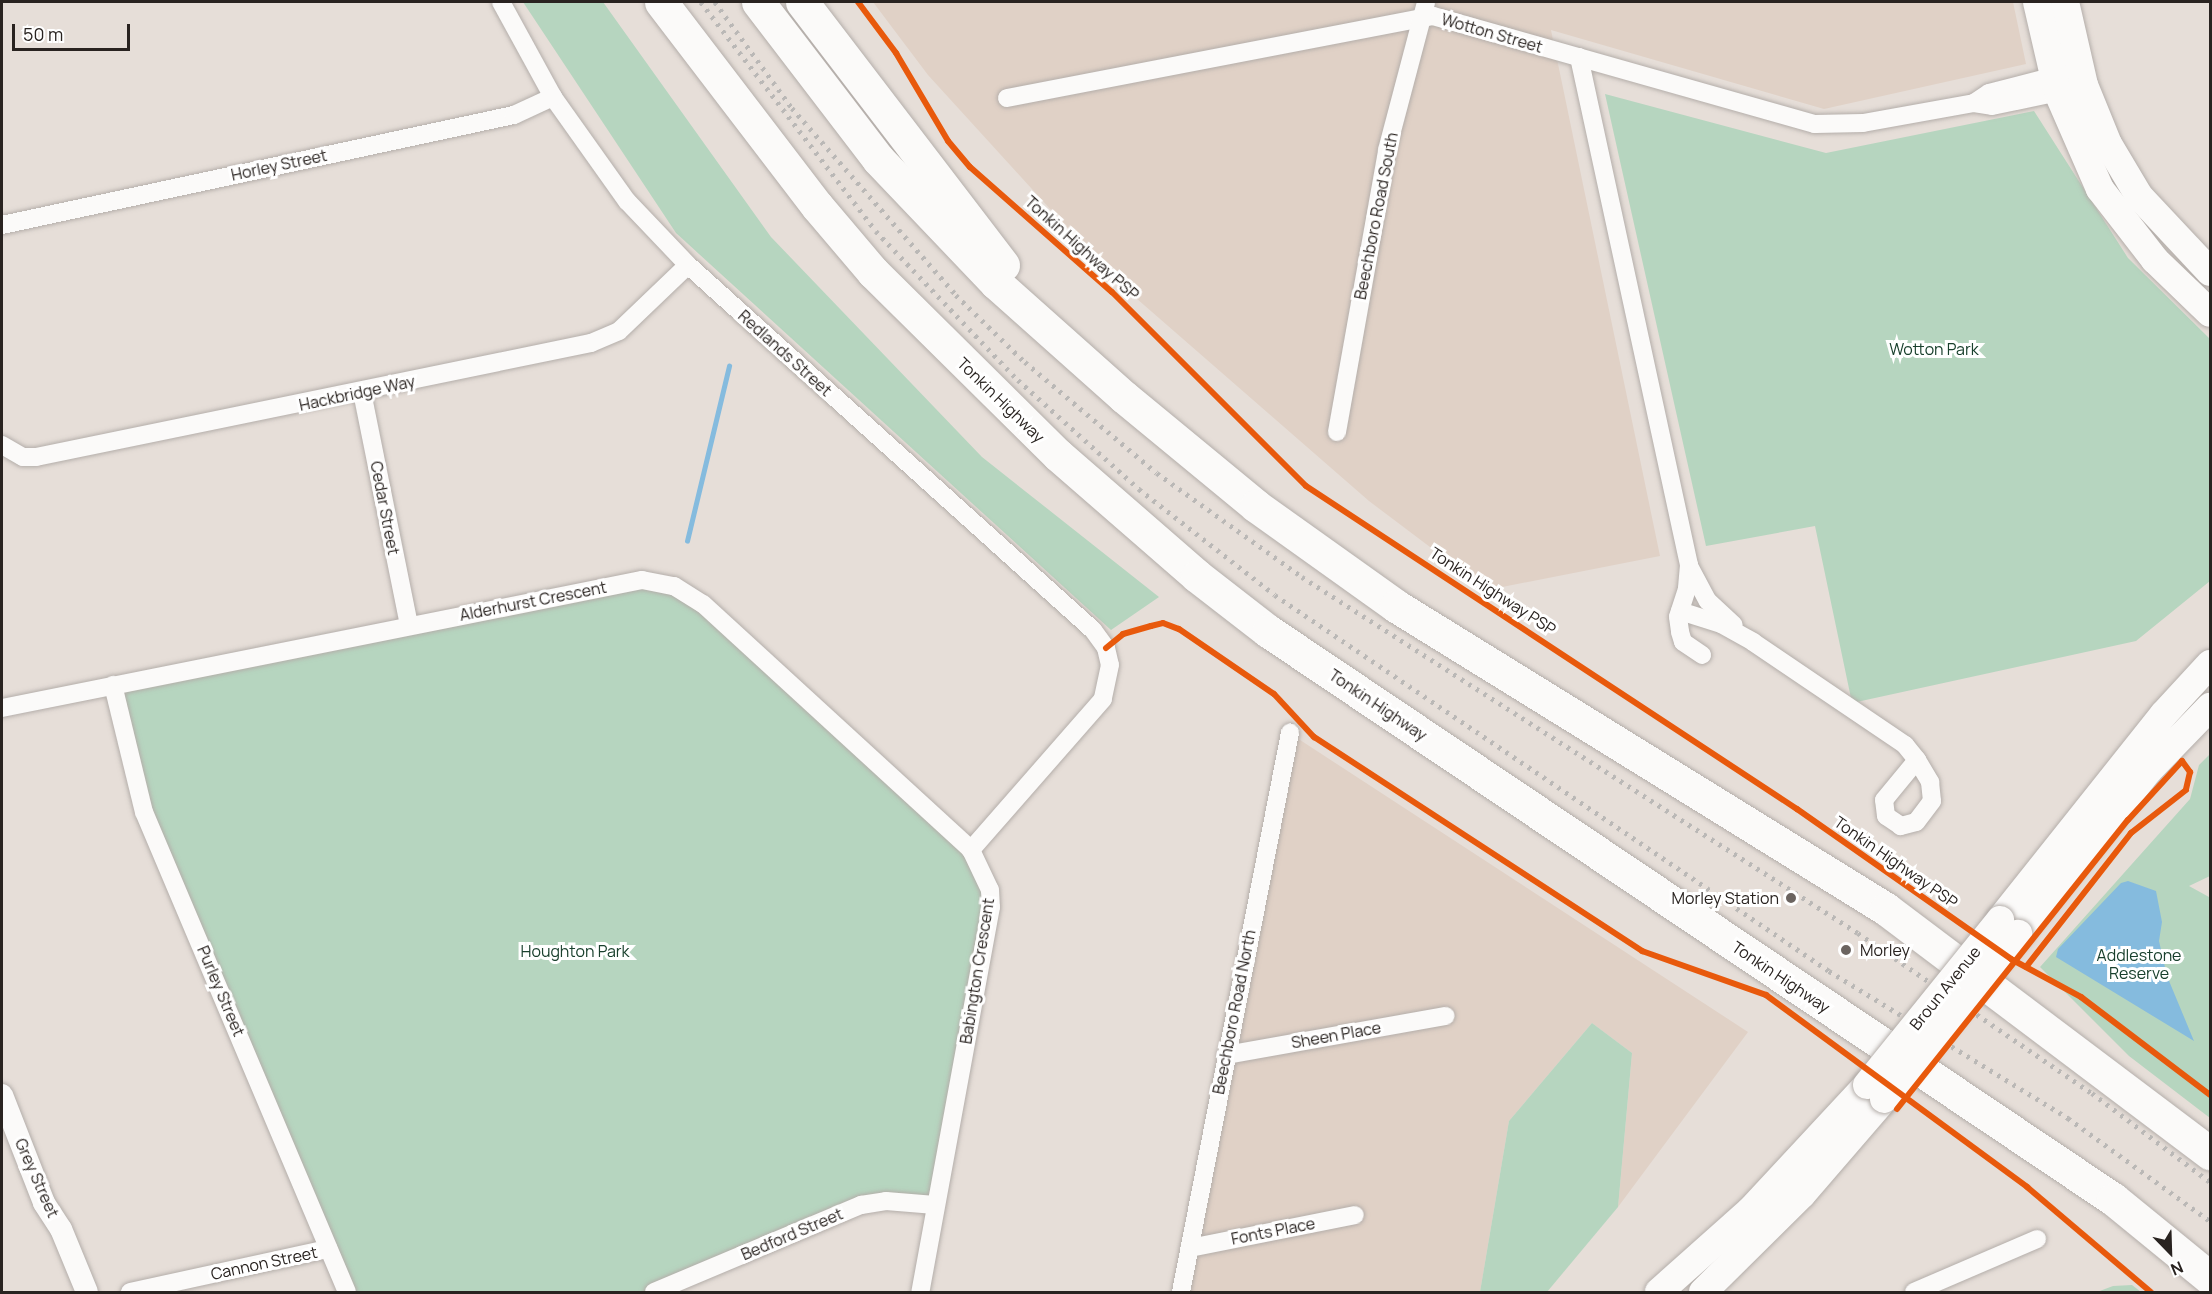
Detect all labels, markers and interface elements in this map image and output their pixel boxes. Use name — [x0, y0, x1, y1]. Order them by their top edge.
street label: Wotton Street — [1439, 9, 1545, 57]
scale bar — [15, 12, 134, 50]
text: 50 m — [23, 22, 63, 46]
street label: Beechboro Road South — [1350, 131, 1402, 301]
street label: Horley Street — [229, 145, 329, 185]
street label: Tonkin Highway PSP — [1021, 192, 1143, 304]
street label: Redlands Street — [734, 306, 836, 400]
park label: Wotton Park — [1889, 339, 1979, 359]
street label: Tonkin Highway — [953, 354, 1049, 446]
street label: Hackbridge Way — [297, 371, 417, 415]
street label: Cedar Street — [367, 459, 403, 557]
street label: Tonkin Highway PSP — [1426, 543, 1560, 639]
street label: Alderhurst Crescent — [458, 577, 608, 625]
street label: Tonkin Highway — [1325, 665, 1431, 745]
street label: Tonkin Highway PSP — [1831, 812, 1961, 912]
place label: Morley Station — [1671, 888, 1779, 908]
marker: Morley Station — [1784, 891, 1798, 905]
street label: Babington Crescent — [956, 897, 998, 1045]
street label: Beechboro Road North — [1209, 928, 1259, 1096]
street label: Tonkin Highway — [1728, 937, 1834, 1017]
place label: Morley — [1860, 940, 1910, 960]
park label: Houghton Park — [520, 941, 630, 961]
marker: Morley — [1837, 941, 1855, 959]
street label: Broun Avenue — [1905, 942, 1985, 1034]
street label: Purley Street — [193, 943, 249, 1039]
park label: Addlestone Reserve — [2097, 945, 2181, 983]
street label: Sheen Place — [1290, 1018, 1382, 1052]
street label: Grey Street — [11, 1135, 63, 1221]
street label: Bedford Street — [738, 1204, 846, 1264]
street label: Fonts Place — [1229, 1213, 1317, 1249]
north arrow — [2140, 1222, 2200, 1282]
street label: Cannon Street — [209, 1242, 319, 1284]
text: N — [2167, 1256, 2187, 1281]

